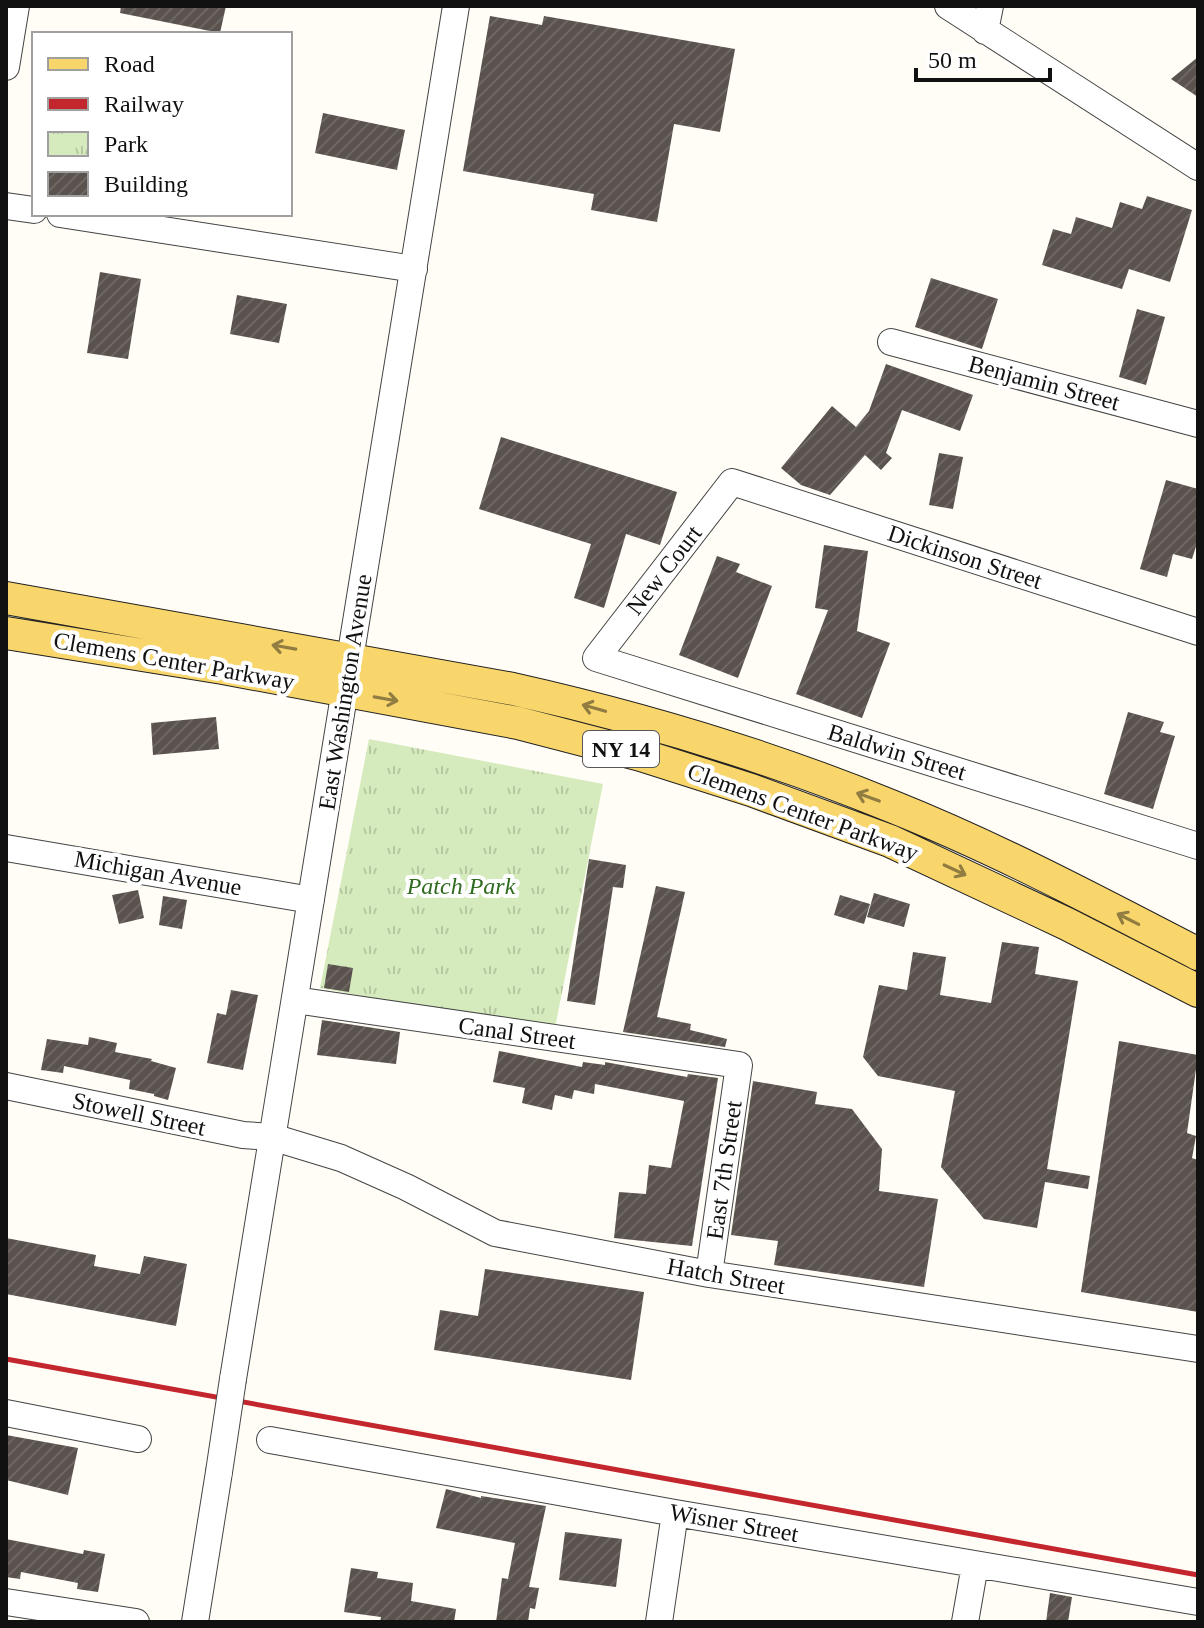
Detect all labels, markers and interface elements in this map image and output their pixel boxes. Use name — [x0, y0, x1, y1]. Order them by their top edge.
legend — [32, 32, 292, 216]
scale bar — [916, 32, 1050, 82]
text: 50 m — [928, 47, 977, 73]
text: Road — [104, 51, 155, 77]
text: Railway — [104, 91, 184, 117]
text: Park — [104, 131, 148, 157]
text: Building — [104, 171, 188, 197]
street label: Benjamin Street — [966, 350, 1123, 416]
street label: New Court — [621, 520, 707, 620]
street label: Dickinson Street — [885, 520, 1046, 594]
street label: East Washington Avenue — [314, 572, 376, 812]
street label: Clemens Center Parkway — [52, 627, 296, 695]
one-way arrow — [272, 638, 297, 653]
one-way arrow — [373, 692, 399, 707]
one-way arrow — [581, 700, 607, 715]
street label: Baldwin Street — [825, 719, 970, 785]
road number: NY 14 — [583, 731, 659, 767]
street label: Clemens Center Parkway — [684, 758, 922, 866]
one-way arrow — [856, 789, 880, 803]
street label: Michigan Avenue — [72, 845, 244, 901]
one-way arrow — [943, 863, 967, 878]
park label: Patch Park — [406, 873, 516, 899]
one-way arrow — [1117, 910, 1141, 926]
street label: Canal Street — [457, 1012, 578, 1054]
street label: Stowell Street — [70, 1087, 208, 1141]
street label: East 7th Street — [701, 1099, 747, 1241]
street label: Hatch Street — [665, 1253, 787, 1299]
street label: Wisner Street — [668, 1499, 801, 1547]

